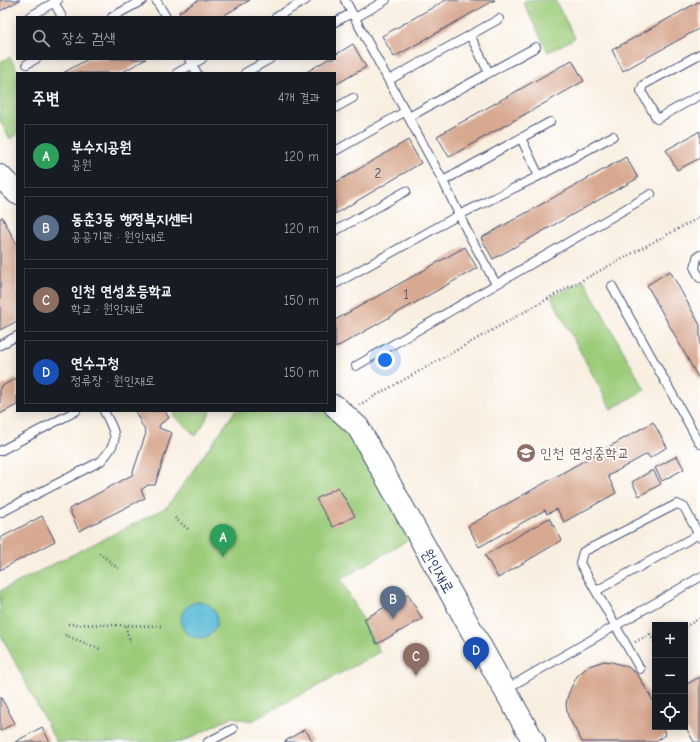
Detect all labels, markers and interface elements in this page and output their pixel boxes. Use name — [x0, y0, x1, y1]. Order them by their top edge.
search box — [16, 16, 336, 60]
icon: search — [30, 27, 52, 49]
text: 장소 검색 — [62, 29, 115, 47]
text: 주변 — [32, 89, 59, 108]
text: 4개 결과 — [278, 90, 320, 105]
text: 부수지공원 — [71, 138, 131, 156]
text: A — [42, 149, 50, 164]
text: 120 m — [284, 149, 319, 164]
text: 공원 — [71, 157, 92, 172]
house number: 2 — [375, 166, 382, 181]
text: 동춘3동 행정복지센터 — [71, 210, 192, 228]
text: B — [42, 221, 50, 236]
text: 120 m — [284, 221, 319, 236]
text: 공공기관 · 원인재로 — [71, 229, 166, 244]
text: 인천 연성초등학교 — [71, 282, 173, 300]
house number: 1 — [403, 287, 409, 302]
text: C — [42, 293, 50, 308]
text: 150 m — [284, 293, 319, 308]
text: 학교 · 원인재로 — [71, 301, 145, 316]
your location — [375, 350, 395, 370]
text: 연수구청 — [71, 354, 119, 372]
text: D — [42, 365, 50, 380]
text: 150 m — [284, 365, 319, 380]
text: 정류장 · 원인재로 — [71, 373, 155, 388]
school or university icon: 인천 연성중학교 — [515, 442, 537, 464]
place label: 인천 연성중학교 — [540, 444, 630, 462]
pin: A — [210, 524, 236, 557]
street label: 원인재로 — [418, 546, 458, 596]
pin: B — [380, 586, 406, 619]
map controls — [652, 622, 688, 730]
button: + — [652, 622, 688, 658]
pin: D — [463, 637, 489, 670]
pin: C — [403, 643, 429, 676]
button: − — [652, 658, 688, 694]
button: locate — [652, 694, 688, 730]

